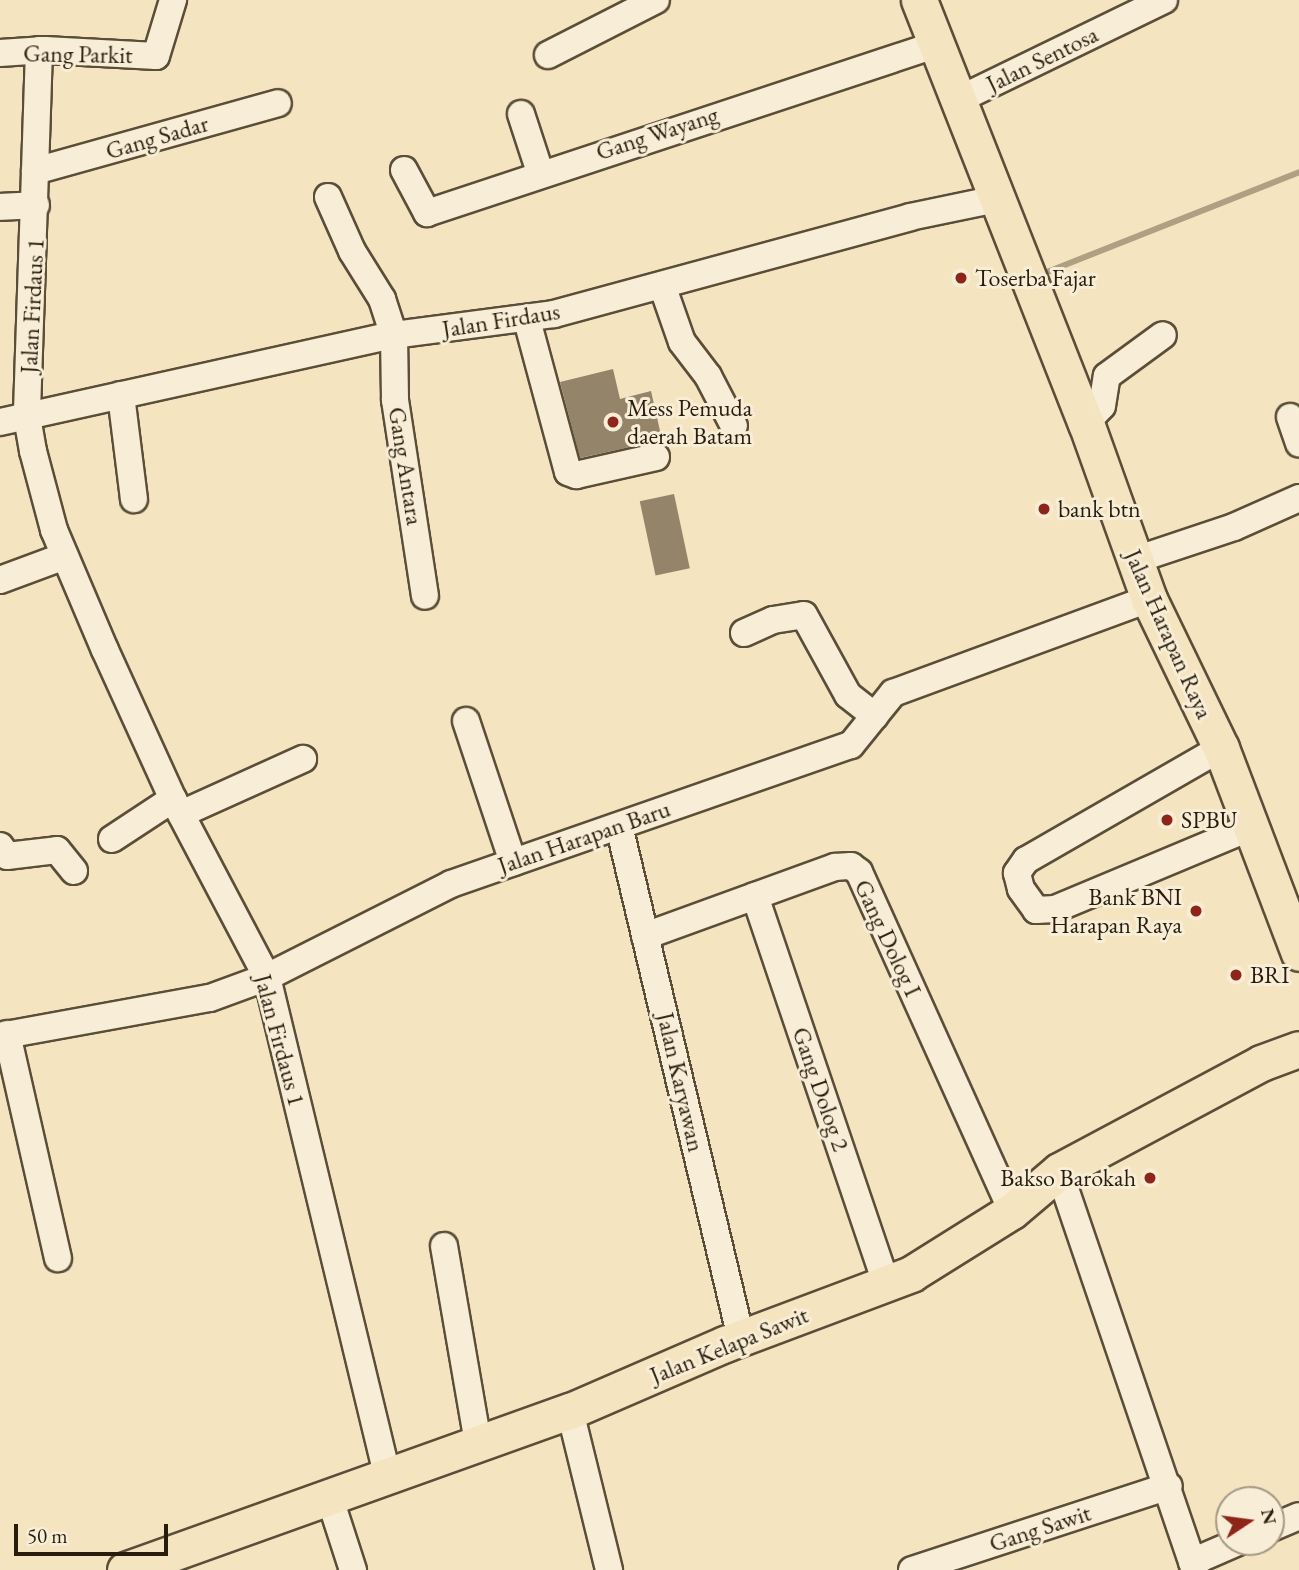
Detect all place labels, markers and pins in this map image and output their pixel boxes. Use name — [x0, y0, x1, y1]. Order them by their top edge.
place label: Toserba Fajar — [975, 264, 1096, 292]
marker: Toserba Fajar — [953, 270, 969, 286]
place label: Mess Pemuda daerah Batam — [627, 394, 752, 450]
marker: Mess Pemuda daerah Batam — [605, 414, 621, 430]
place label: bank btn — [1058, 495, 1141, 523]
marker: bank btn — [1036, 501, 1052, 517]
place label: SPBU — [1181, 806, 1237, 834]
marker: SPBU — [1159, 812, 1175, 828]
place label: Bank BNI Harapan Raya — [1050, 883, 1182, 939]
marker: Bank BNI Harapan Raya — [1188, 903, 1204, 919]
place label: BRI — [1250, 961, 1289, 989]
marker: BRI — [1228, 967, 1244, 983]
place label: Bakso Barokah — [1000, 1164, 1136, 1192]
marker: Bakso Barokah — [1142, 1170, 1158, 1186]

